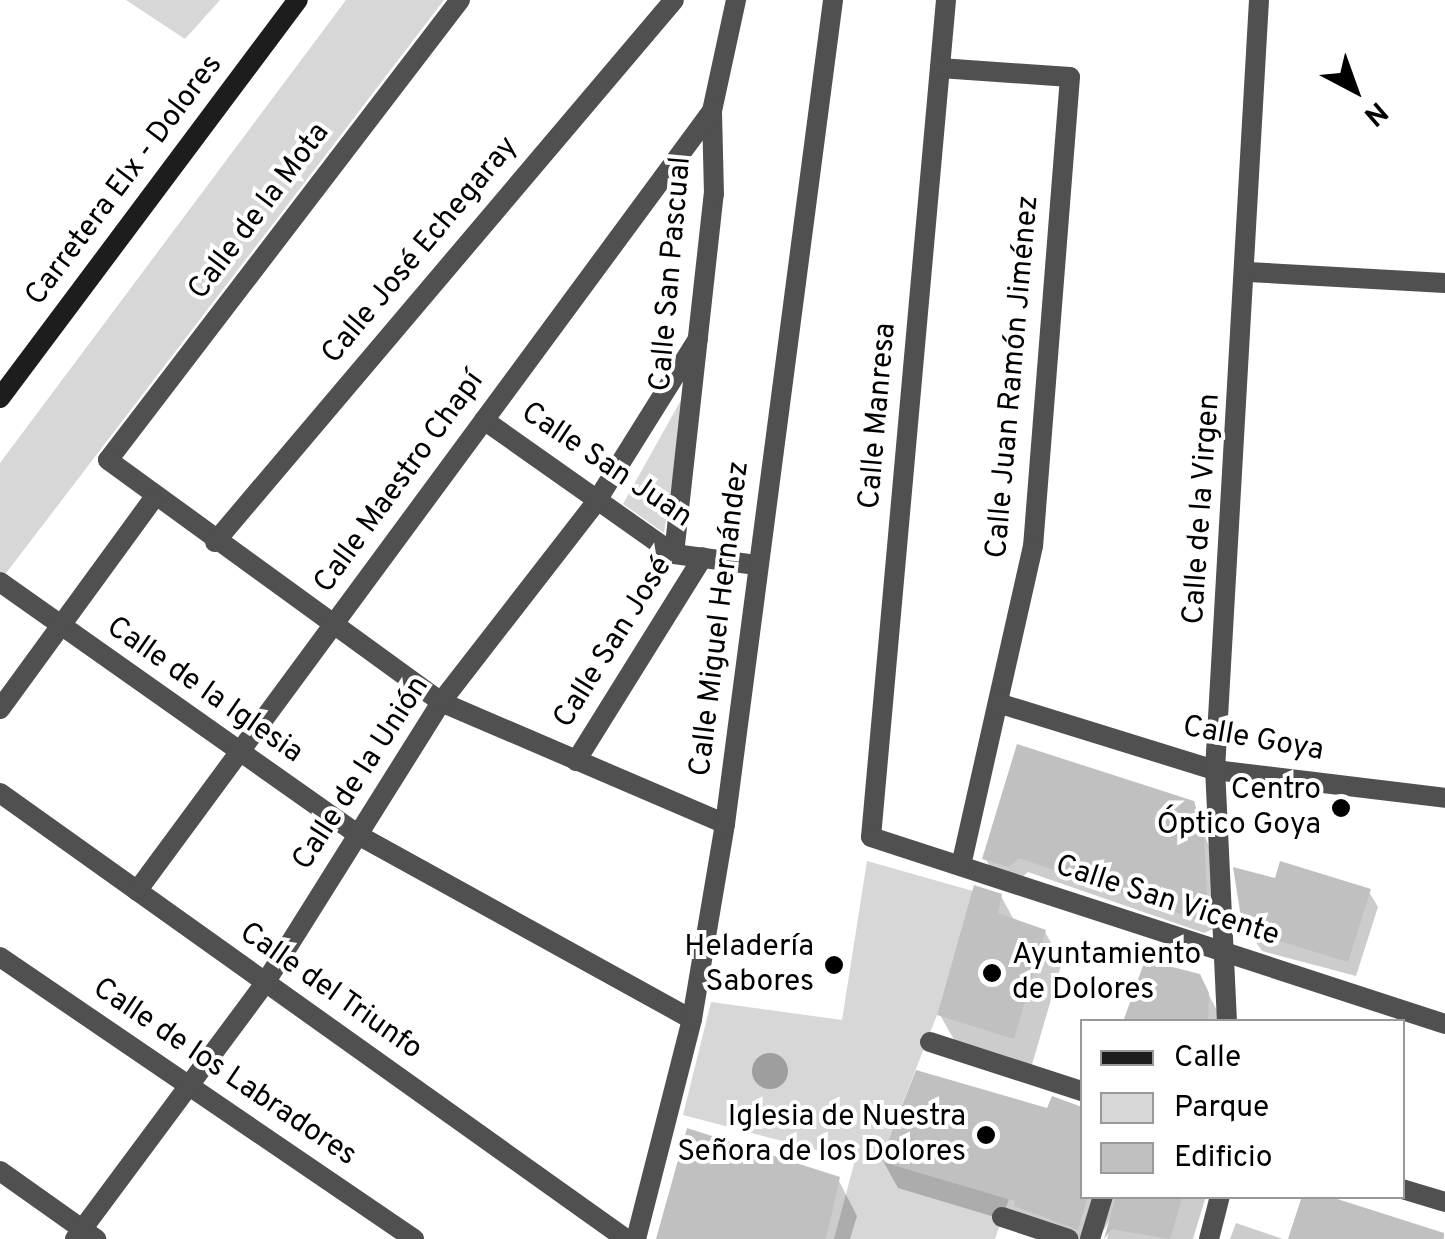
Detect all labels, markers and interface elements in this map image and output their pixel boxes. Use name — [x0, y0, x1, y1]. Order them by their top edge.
north arrow — [1305, 40, 1405, 140]
street label: Carretera Elx - Dolores — [19, 48, 231, 314]
text: N — [1355, 92, 1394, 133]
street label: Calle de la Mota — [182, 116, 338, 308]
street label: Calle José Echegaray — [315, 130, 527, 372]
street label: Calle San Pascual — [644, 155, 700, 393]
street label: Calle Juan Ramón Jiménez — [980, 194, 1048, 560]
street label: Calle Manresa — [853, 321, 905, 511]
street label: Calle Maestro Chapí — [307, 365, 493, 601]
street label: Calle de la Virgen — [1177, 392, 1229, 626]
street label: Calle San Juan — [514, 396, 698, 536]
street label: Calle Miguel Hernández — [684, 459, 758, 779]
street label: Calle San José — [547, 551, 681, 735]
street label: Calle de la Iglesia — [99, 610, 309, 772]
street label: Calle de la Unión — [286, 670, 438, 878]
street label: Calle Goya — [1180, 710, 1326, 770]
place label: Centro Óptico Goya — [1157, 773, 1321, 844]
marker: Centro Óptico Goya — [1330, 797, 1352, 819]
street label: Calle San Vicente — [1050, 849, 1284, 955]
street label: Calle del Triunfo — [231, 915, 429, 1069]
place label: Heladería Sabores — [684, 930, 814, 1000]
place label: Ayuntamiento de Dolores — [1012, 938, 1201, 1008]
marker: Heladería Sabores — [823, 954, 845, 976]
marker: Ayuntamiento de Dolores — [981, 962, 1003, 984]
street label: Calle de los Labradores — [85, 971, 363, 1175]
legend — [1080, 1019, 1405, 1199]
text: Calle — [1174, 1040, 1241, 1077]
text: Parque — [1174, 1090, 1269, 1127]
place label: Iglesia de Nuestra Señora de los Dolores — [677, 1100, 966, 1170]
marker: Iglesia de Nuestra Señora de los Dolores — [975, 1124, 997, 1146]
text: Edificio — [1174, 1140, 1272, 1177]

